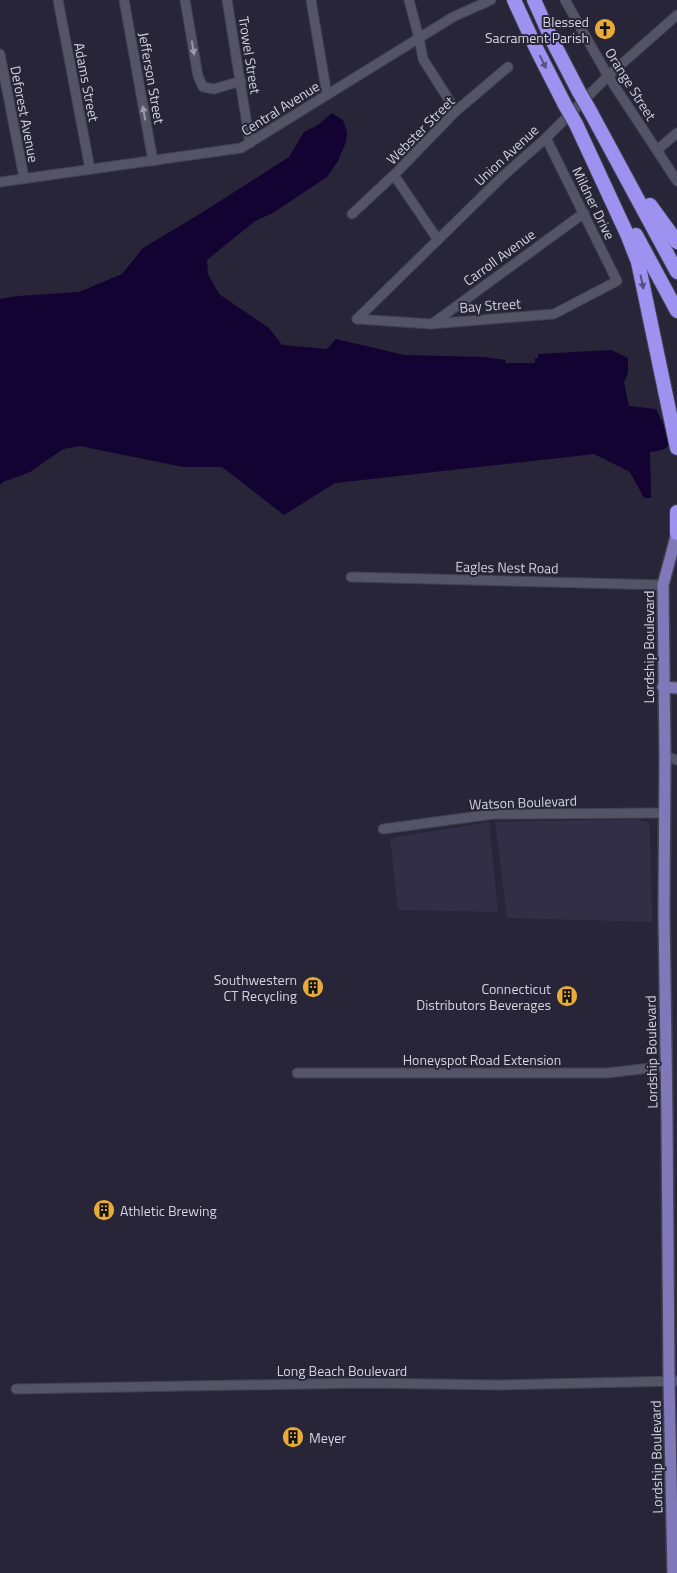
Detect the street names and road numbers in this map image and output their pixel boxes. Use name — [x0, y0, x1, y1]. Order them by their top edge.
street label: Trowel Street — [234, 15, 267, 95]
street label: Jefferson Street — [134, 31, 170, 126]
street label: Adams Street — [69, 41, 105, 123]
street label: Orange Street — [600, 44, 662, 124]
street label: Deforest Avenue — [5, 64, 45, 164]
street label: Central Avenue — [237, 76, 323, 140]
street label: Webster Street — [381, 91, 459, 169]
street label: Union Avenue — [469, 120, 543, 190]
street label: Mildner Drive — [567, 163, 621, 243]
street label: Carroll Avenue — [458, 224, 540, 290]
street label: Bay Street — [459, 292, 521, 318]
street label: Eagles Nest Road — [455, 556, 559, 578]
street label: Lordship Boulevard — [638, 591, 659, 704]
street label: Watson Boulevard — [469, 790, 577, 814]
street label: Lordship Boulevard — [640, 995, 662, 1109]
street label: Honeyspot Road Extension — [403, 1049, 561, 1070]
street label: Long Beach Boulevard — [277, 1360, 407, 1381]
street label: Lordship Boulevard — [645, 1400, 667, 1514]

